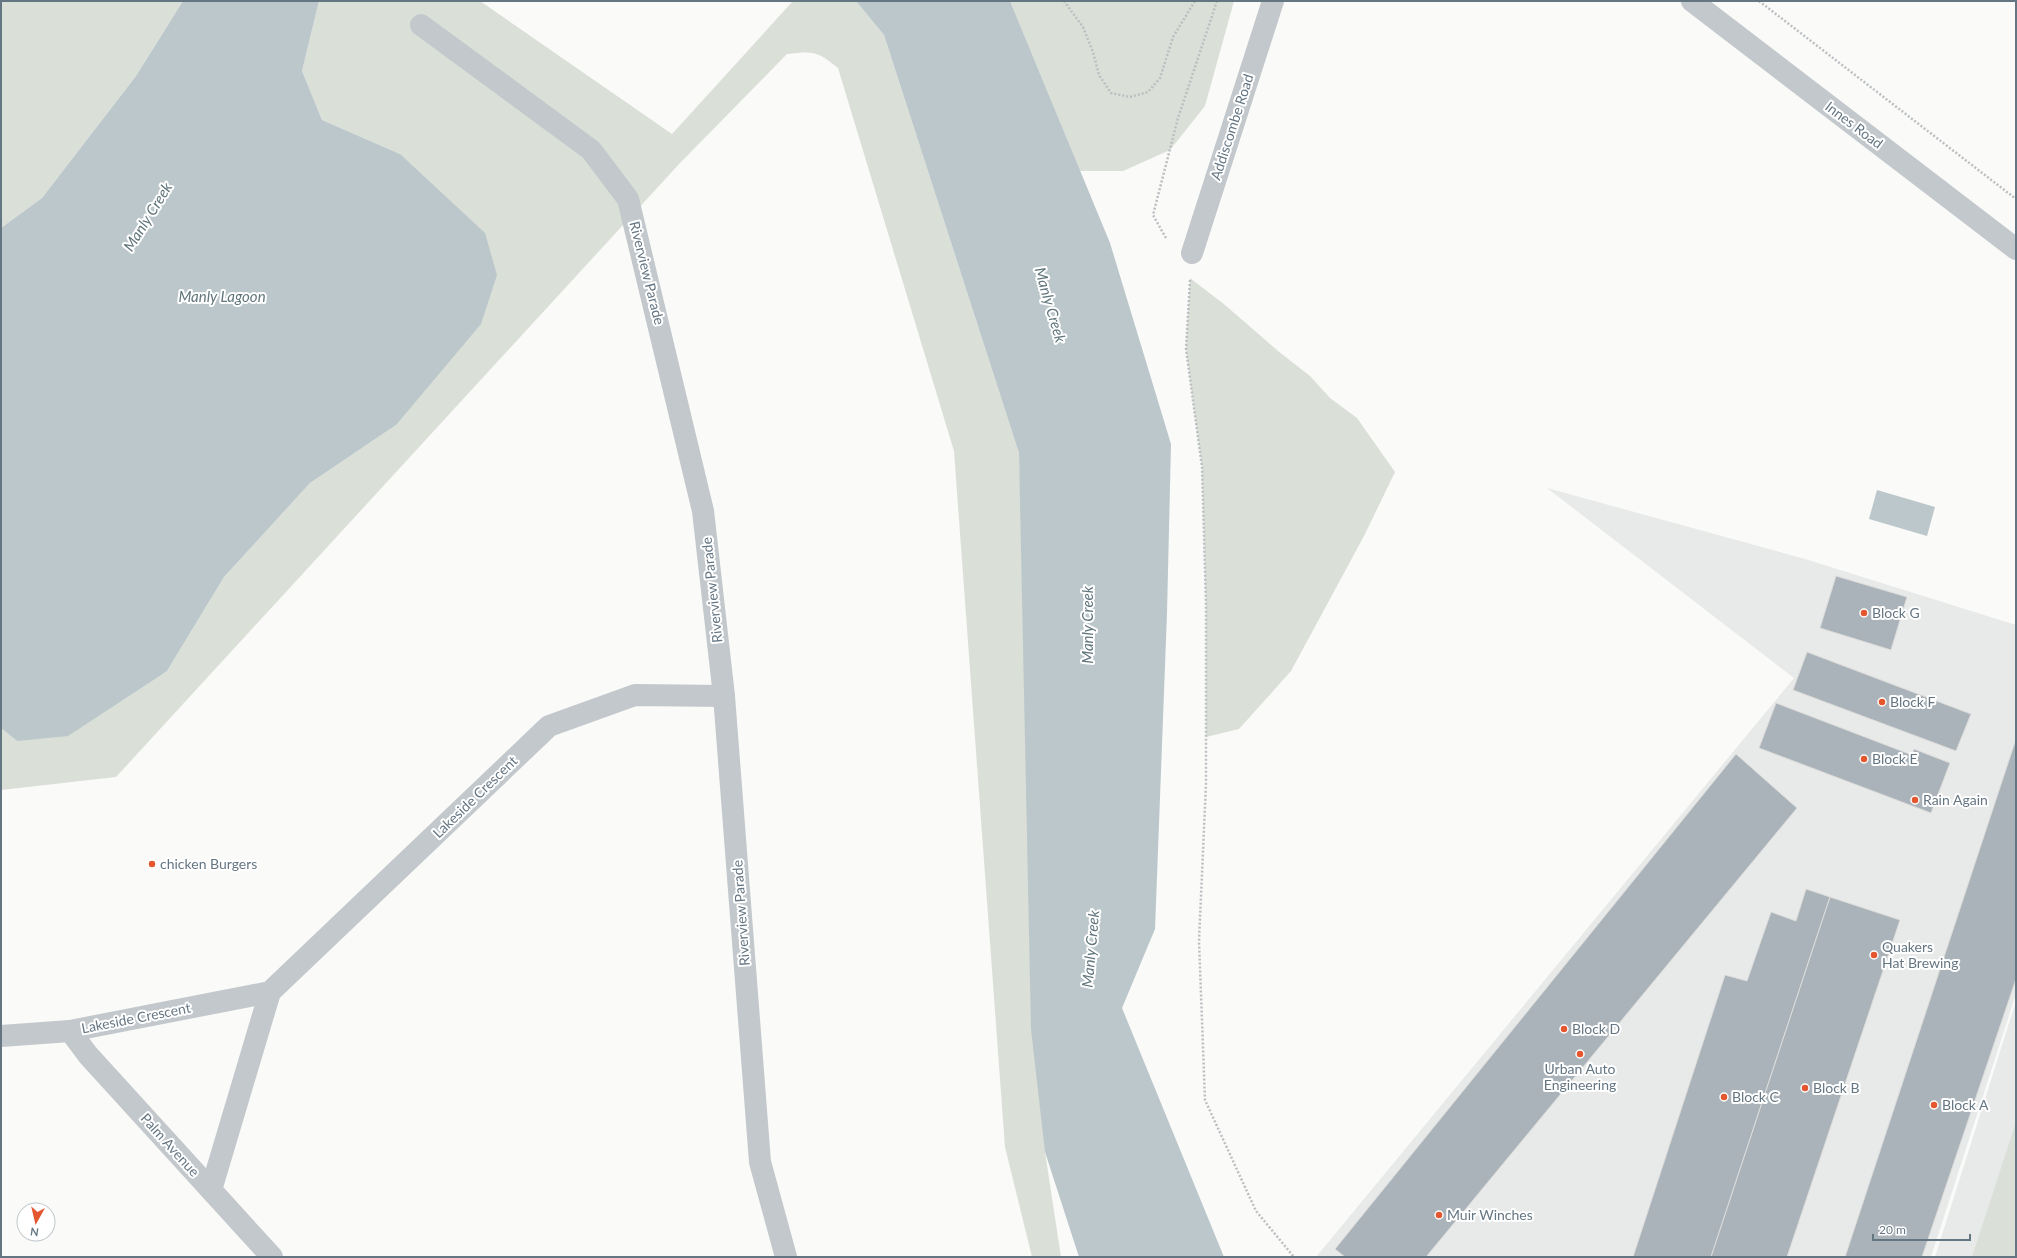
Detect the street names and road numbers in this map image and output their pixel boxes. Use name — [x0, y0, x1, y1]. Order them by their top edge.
street label: Addiscombe Road — [1206, 72, 1257, 182]
street label: Innes Road — [1822, 97, 1886, 152]
street label: Riverview Parade — [626, 219, 669, 326]
street label: Riverview Parade — [698, 536, 726, 644]
street label: Lakeside Crescent — [429, 752, 520, 841]
street label: Riverview Parade — [728, 860, 753, 967]
street label: Lakeside Crescent — [80, 999, 192, 1036]
street label: Palm Avenue — [137, 1109, 203, 1180]

